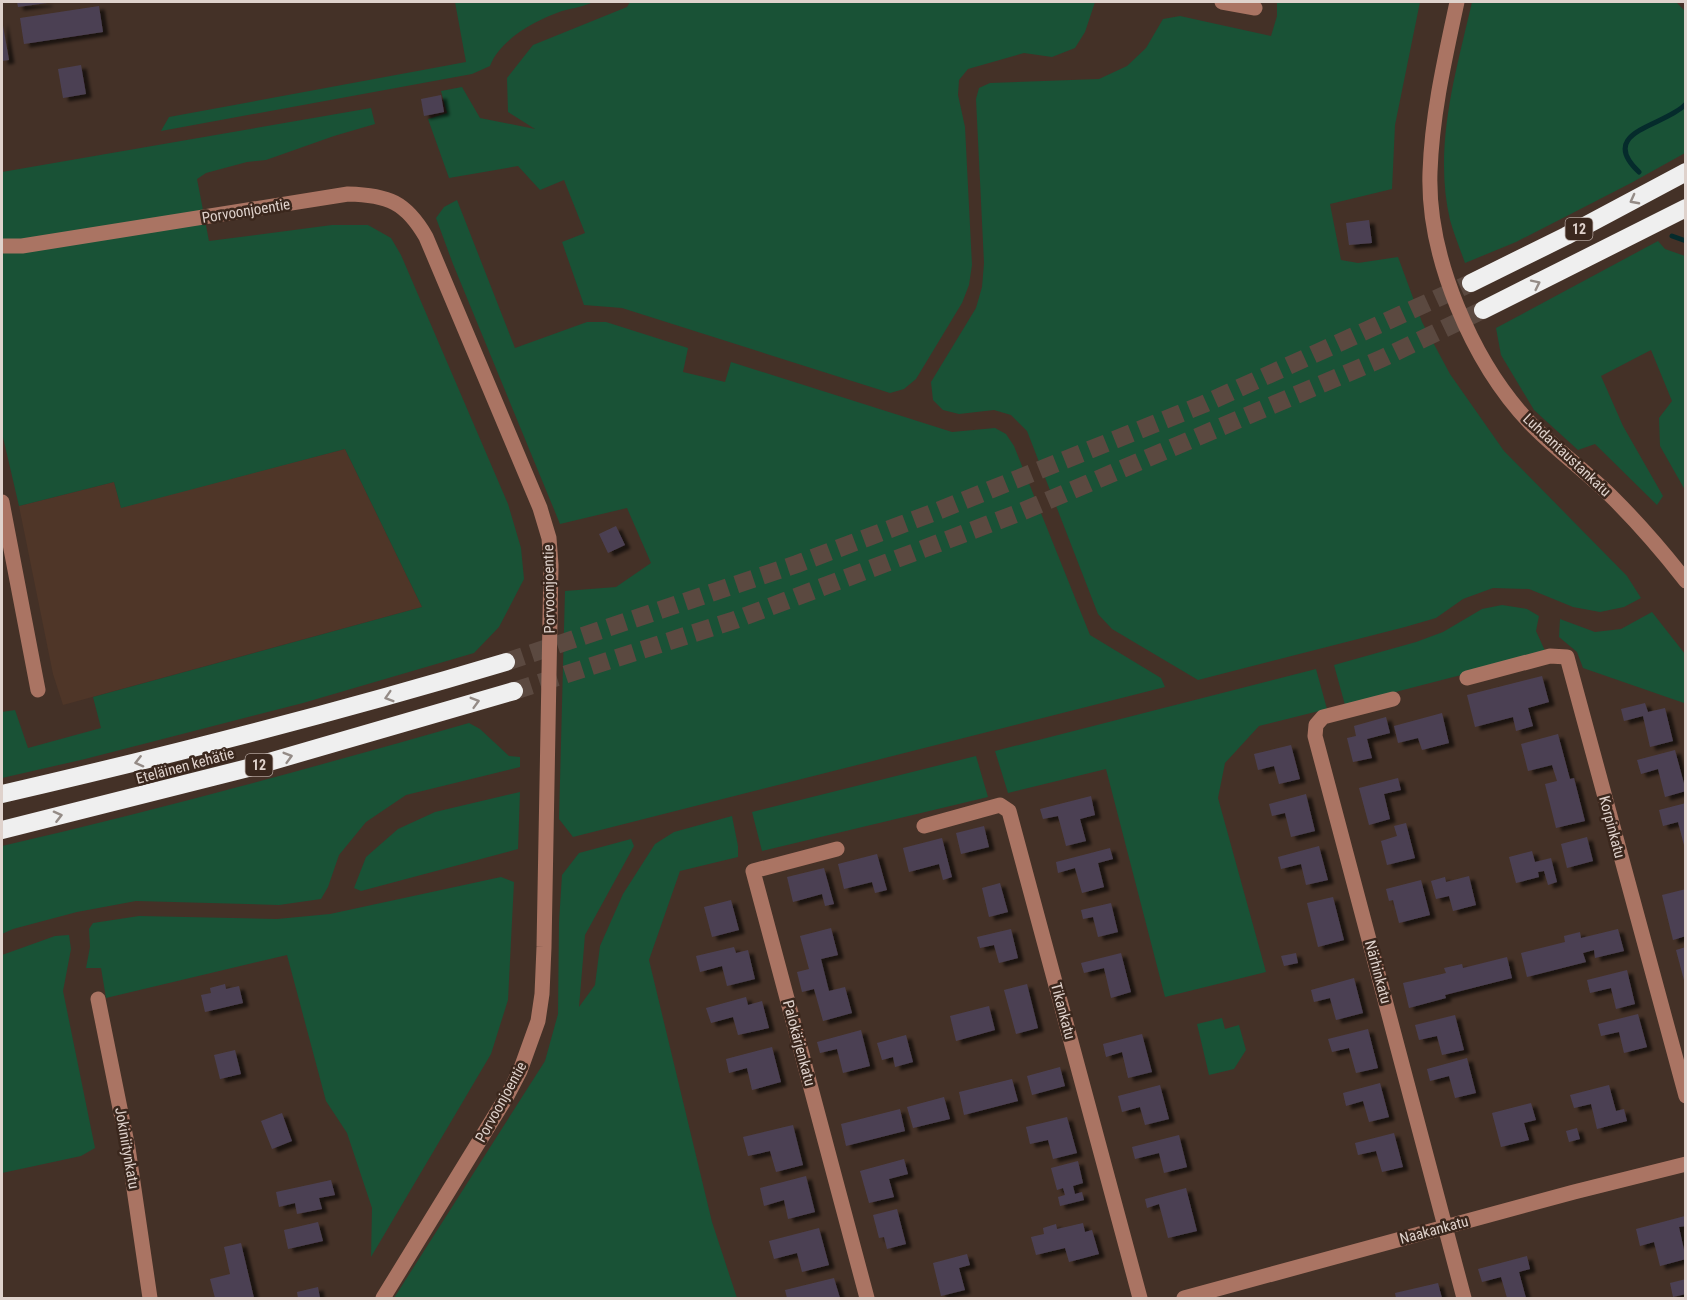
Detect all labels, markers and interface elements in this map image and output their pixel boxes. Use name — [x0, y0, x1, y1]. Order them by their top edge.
one-way arrow — [1629, 192, 1640, 204]
street label: Porvoonjoentie — [201, 195, 291, 227]
road number: 12 — [1566, 218, 1592, 240]
one-way arrow — [1529, 279, 1540, 291]
street label: Luhdantaustankatu — [1519, 410, 1615, 500]
street label: Porvoonjoentie — [539, 544, 559, 634]
one-way arrow — [384, 690, 395, 702]
one-way arrow — [469, 697, 480, 709]
street label: Eteläinen kehätie — [134, 744, 236, 788]
one-way arrow — [282, 752, 293, 764]
one-way arrow — [135, 754, 145, 767]
road number: 12 — [246, 754, 272, 776]
street label: Korpinkatu — [1595, 794, 1629, 860]
one-way arrow — [53, 811, 63, 824]
street label: Närhinkatu — [1361, 938, 1395, 1006]
street label: Tikankatu — [1047, 981, 1079, 1041]
street label: Palokärjenkatu — [779, 998, 819, 1088]
street label: Porvoonjoentie — [472, 1059, 530, 1145]
street label: Jokiniitynkatu — [111, 1106, 143, 1190]
street label: Naakankatu — [1398, 1212, 1470, 1248]

